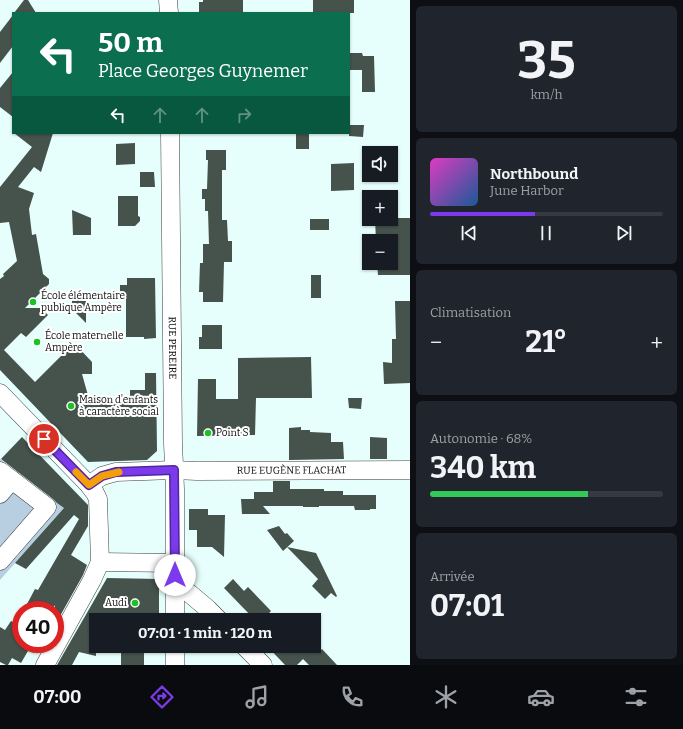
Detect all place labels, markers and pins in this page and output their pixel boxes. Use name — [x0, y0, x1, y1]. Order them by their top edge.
place label: École élémentaire publique Ampère — [41, 288, 125, 314]
marker: École élémentaire publique Ampère — [28, 297, 38, 307]
place label: École maternelle Ampère — [45, 328, 123, 354]
marker: École maternelle Ampère — [32, 337, 42, 347]
place label: Maison d'enfants à caractère social — [79, 394, 159, 418]
marker: Maison d'enfants à caractère social — [66, 401, 76, 411]
pin — [27, 422, 61, 456]
place label: Point S — [216, 427, 248, 439]
marker: Point S — [203, 428, 213, 438]
place label: Audi — [105, 597, 127, 609]
marker: Audi — [130, 598, 140, 608]

